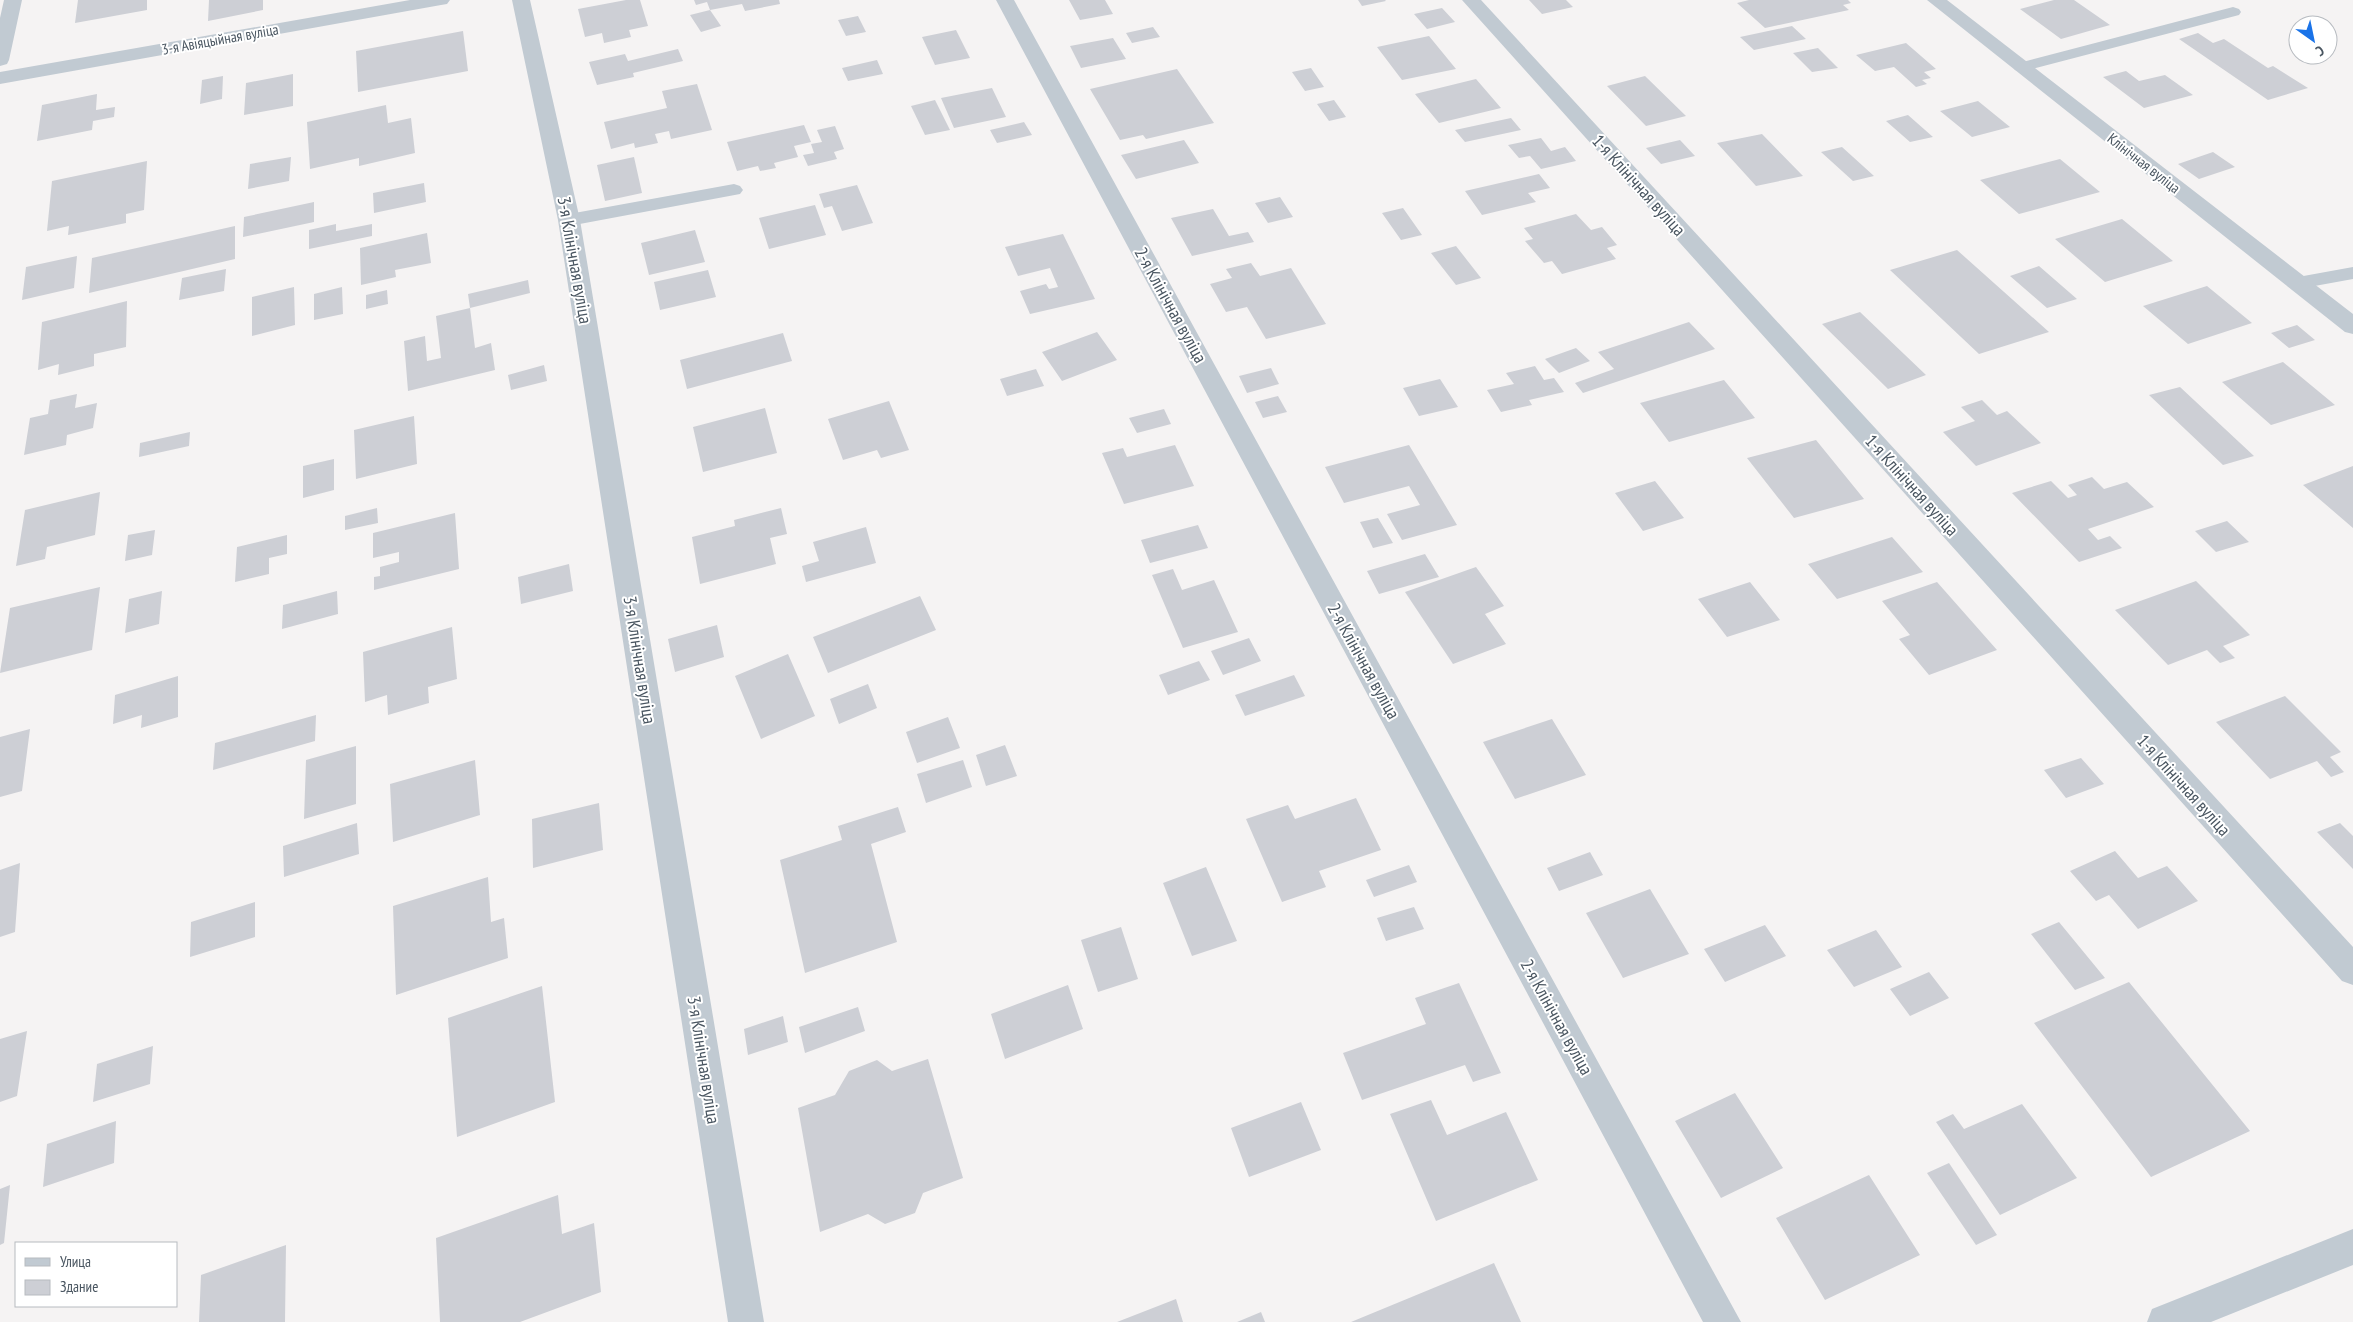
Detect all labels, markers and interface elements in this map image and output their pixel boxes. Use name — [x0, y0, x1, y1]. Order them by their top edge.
north arrow — [2288, 15, 2338, 65]
street label: 3-я Авіяцыйная вуліца — [160, 19, 280, 59]
text: С — [2312, 42, 2328, 61]
street label: 1-я Клінічная вуліца — [1587, 129, 1691, 241]
street label: Клінічная вуліца — [2104, 129, 2184, 197]
street label: 3-я Клінічная вуліца — [552, 195, 598, 325]
street label: 2-я Клінічная вуліца — [1130, 243, 1212, 367]
street label: 1-я Клінічная вуліца — [1860, 429, 1964, 541]
street label: 3-я Клінічная вуліца — [619, 595, 661, 725]
street label: 2-я Клінічная вуліца — [1323, 599, 1405, 723]
street label: 1-я Клінічная вуліца — [2132, 729, 2236, 841]
street label: 2-я Клінічная вуліца — [1516, 955, 1598, 1079]
street label: 3-я Клінічная вуліца — [683, 995, 725, 1125]
legend — [15, 1242, 178, 1307]
text: Улица — [60, 1252, 91, 1271]
text: Здание — [60, 1277, 98, 1296]

